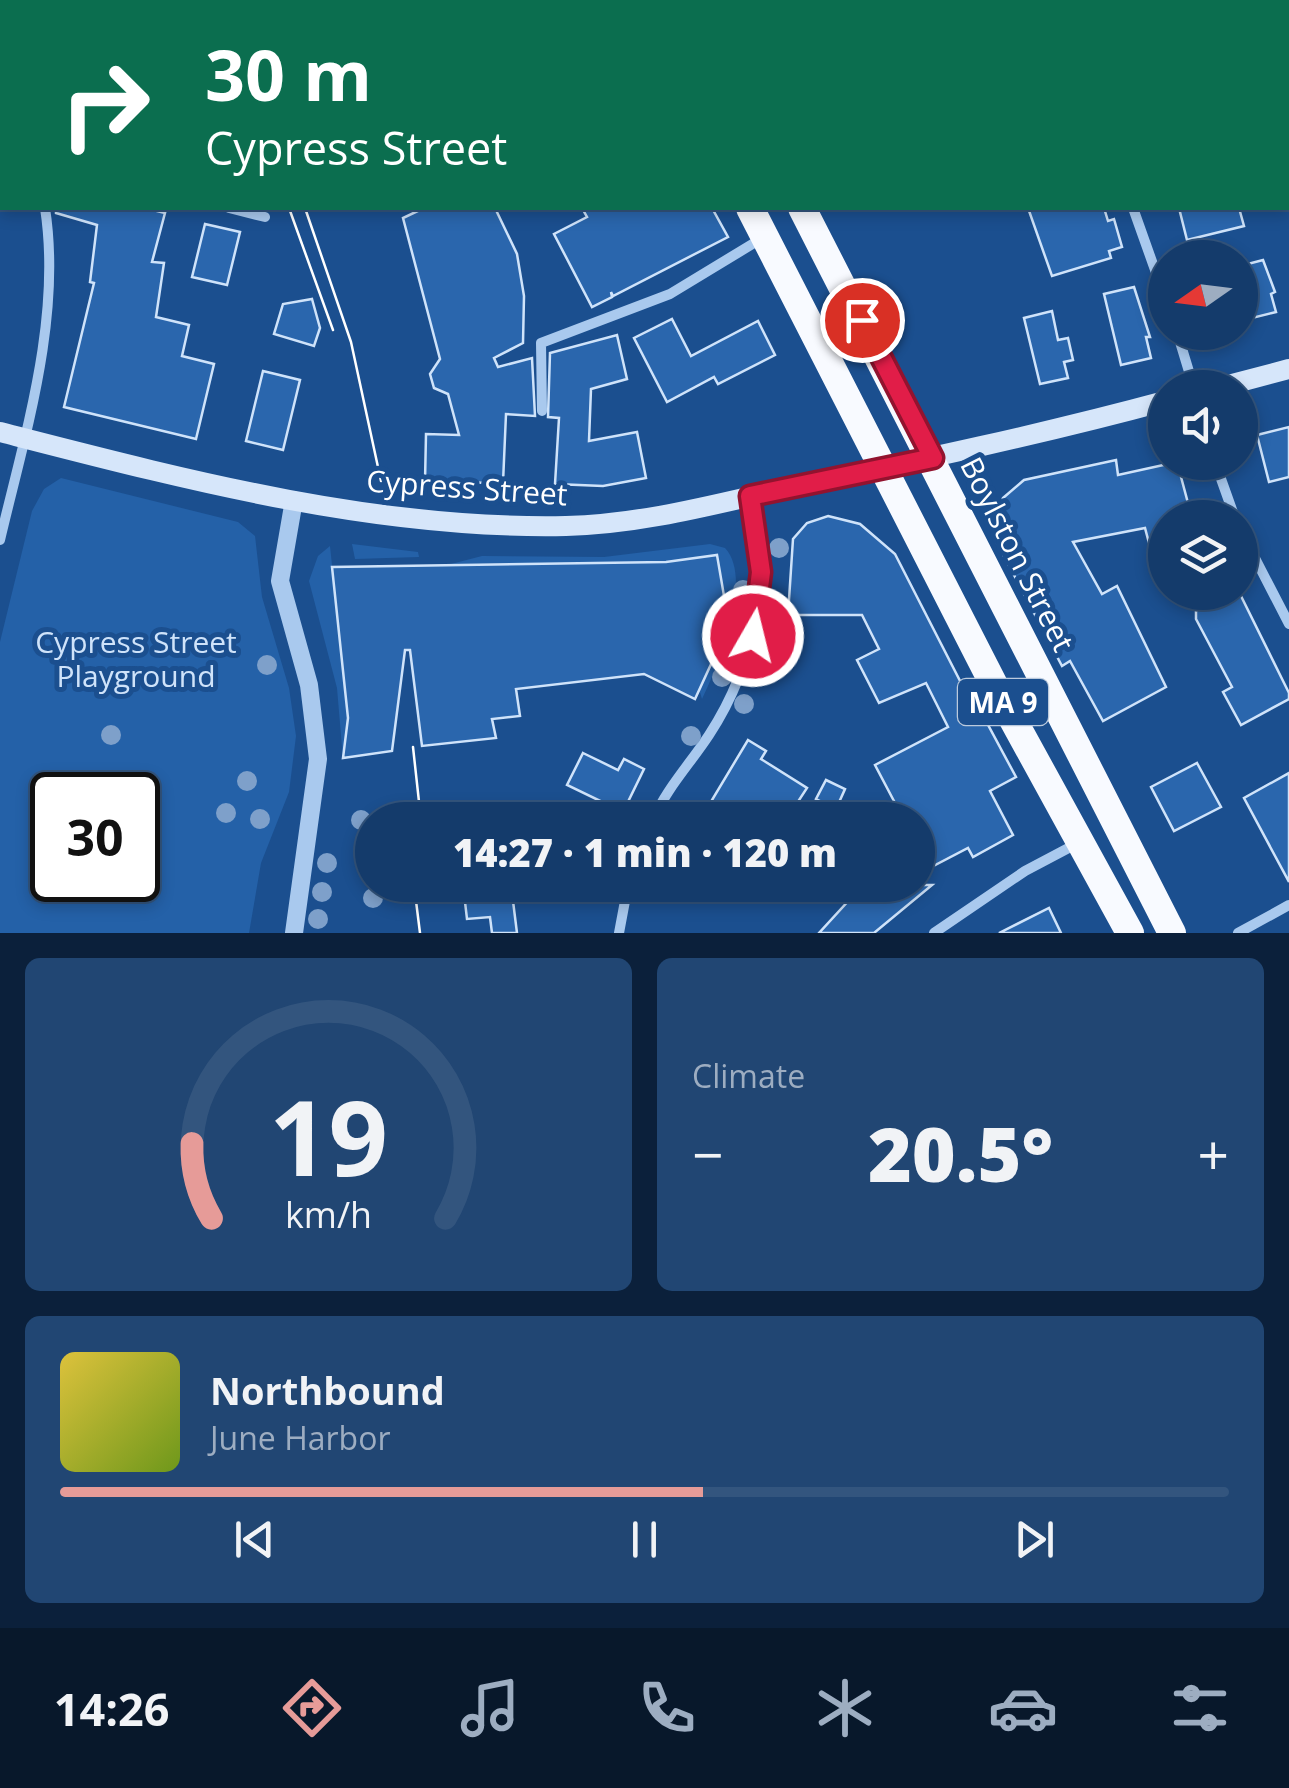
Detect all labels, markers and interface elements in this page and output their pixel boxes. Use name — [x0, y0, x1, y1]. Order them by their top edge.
text: 30 m — [205, 26, 372, 122]
icon: right — [40, 40, 170, 170]
text: Cypress Street — [205, 117, 507, 178]
north arrow — [1148, 240, 1258, 350]
map controls — [1148, 240, 1258, 610]
pin — [820, 278, 905, 363]
icon: arrive — [835, 293, 890, 348]
button: sound — [1148, 370, 1258, 480]
street label: Boylston Street — [951, 450, 1085, 658]
street label: Cypress Street — [365, 460, 569, 514]
button: layers — [1148, 500, 1258, 610]
position arrow — [701, 584, 805, 688]
park label: Cypress Street Playground — [35, 621, 237, 696]
road number: MA 9 — [958, 679, 1048, 725]
speed limit sign: 30 — [30, 772, 160, 902]
text: 14:27 · 1 min · 120 m — [453, 826, 837, 878]
text: Climate — [692, 1054, 805, 1097]
text: 19 — [269, 1065, 388, 1206]
text: 20.5° — [868, 1102, 1053, 1204]
text: − — [692, 1116, 723, 1191]
text: + — [1198, 1116, 1229, 1191]
text: km/h — [285, 1190, 372, 1238]
text: Northbound — [210, 1364, 445, 1416]
text: June Harbor — [210, 1416, 390, 1459]
icon: previous — [227, 1512, 282, 1567]
icon: pause — [617, 1512, 672, 1567]
icon: next — [1007, 1512, 1062, 1567]
icon: directions — [277, 1673, 347, 1743]
icon: music — [455, 1673, 525, 1743]
icon: phone — [632, 1673, 702, 1743]
icon: climate — [810, 1673, 880, 1743]
icon: car — [988, 1673, 1058, 1743]
icon: filters — [1165, 1673, 1235, 1743]
text: 14:26 — [54, 1678, 170, 1739]

